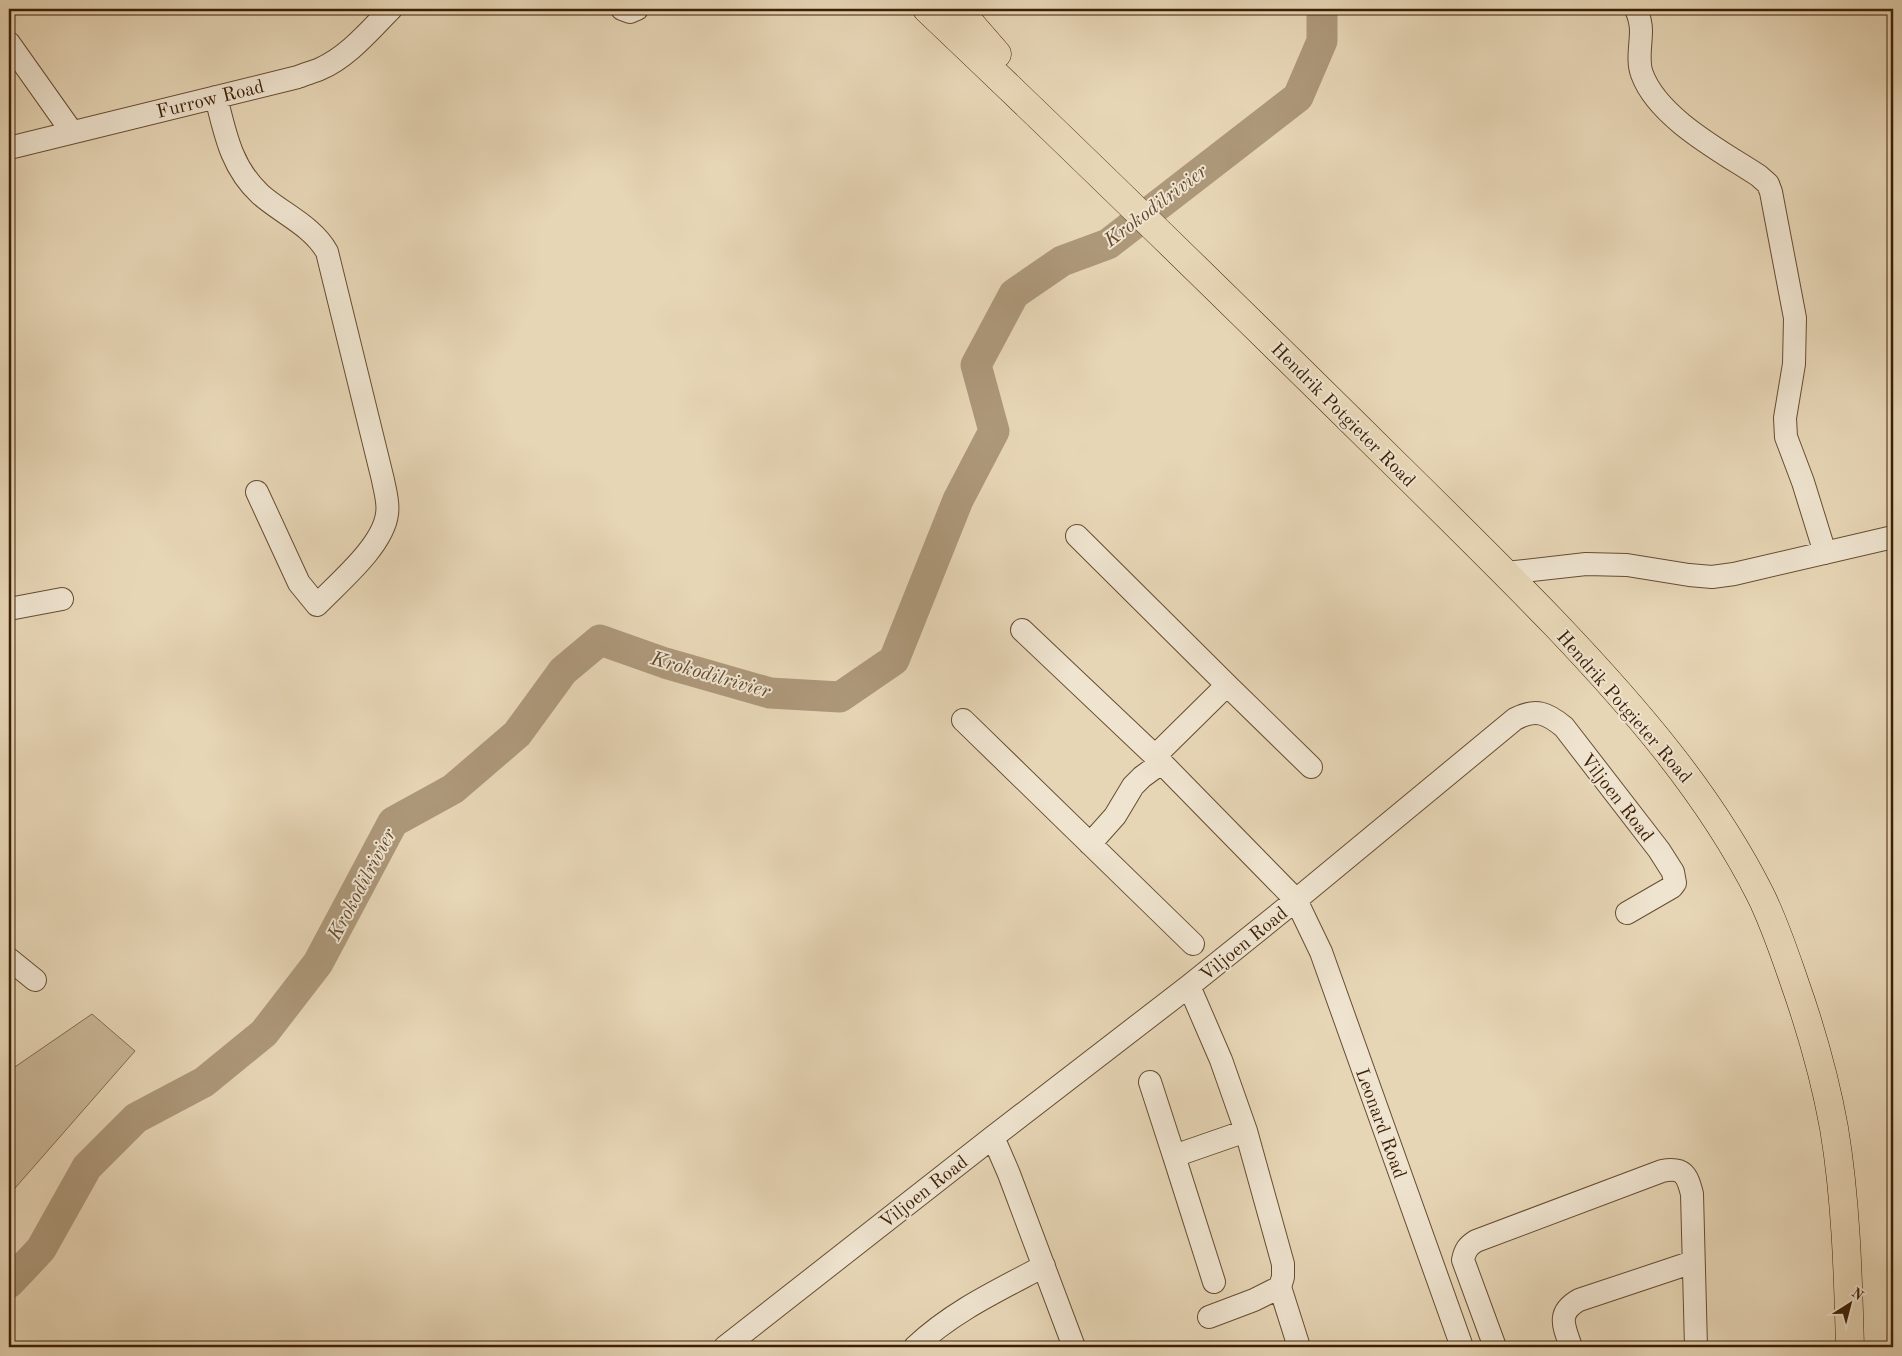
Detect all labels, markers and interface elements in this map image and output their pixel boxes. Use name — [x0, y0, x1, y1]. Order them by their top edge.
street label: Furrow Road — [155, 78, 266, 123]
water label: Krokodilrivier — [1100, 161, 1212, 252]
street label: Hendrik Potgieter Road — [1267, 340, 1418, 491]
street label: Hendrik Potgieter Road — [1552, 628, 1694, 788]
water label: Krokodilrivier — [647, 649, 773, 703]
street label: Viljoen Road — [1576, 751, 1656, 846]
water label: Krokodilrivier — [325, 825, 401, 945]
street label: Viljoen Road — [1197, 904, 1292, 986]
street label: Leonard Road — [1351, 1066, 1408, 1182]
street label: Viljoen Road — [877, 1153, 972, 1233]
north arrow — [1824, 1278, 1874, 1328]
text: N — [1849, 1285, 1866, 1303]

